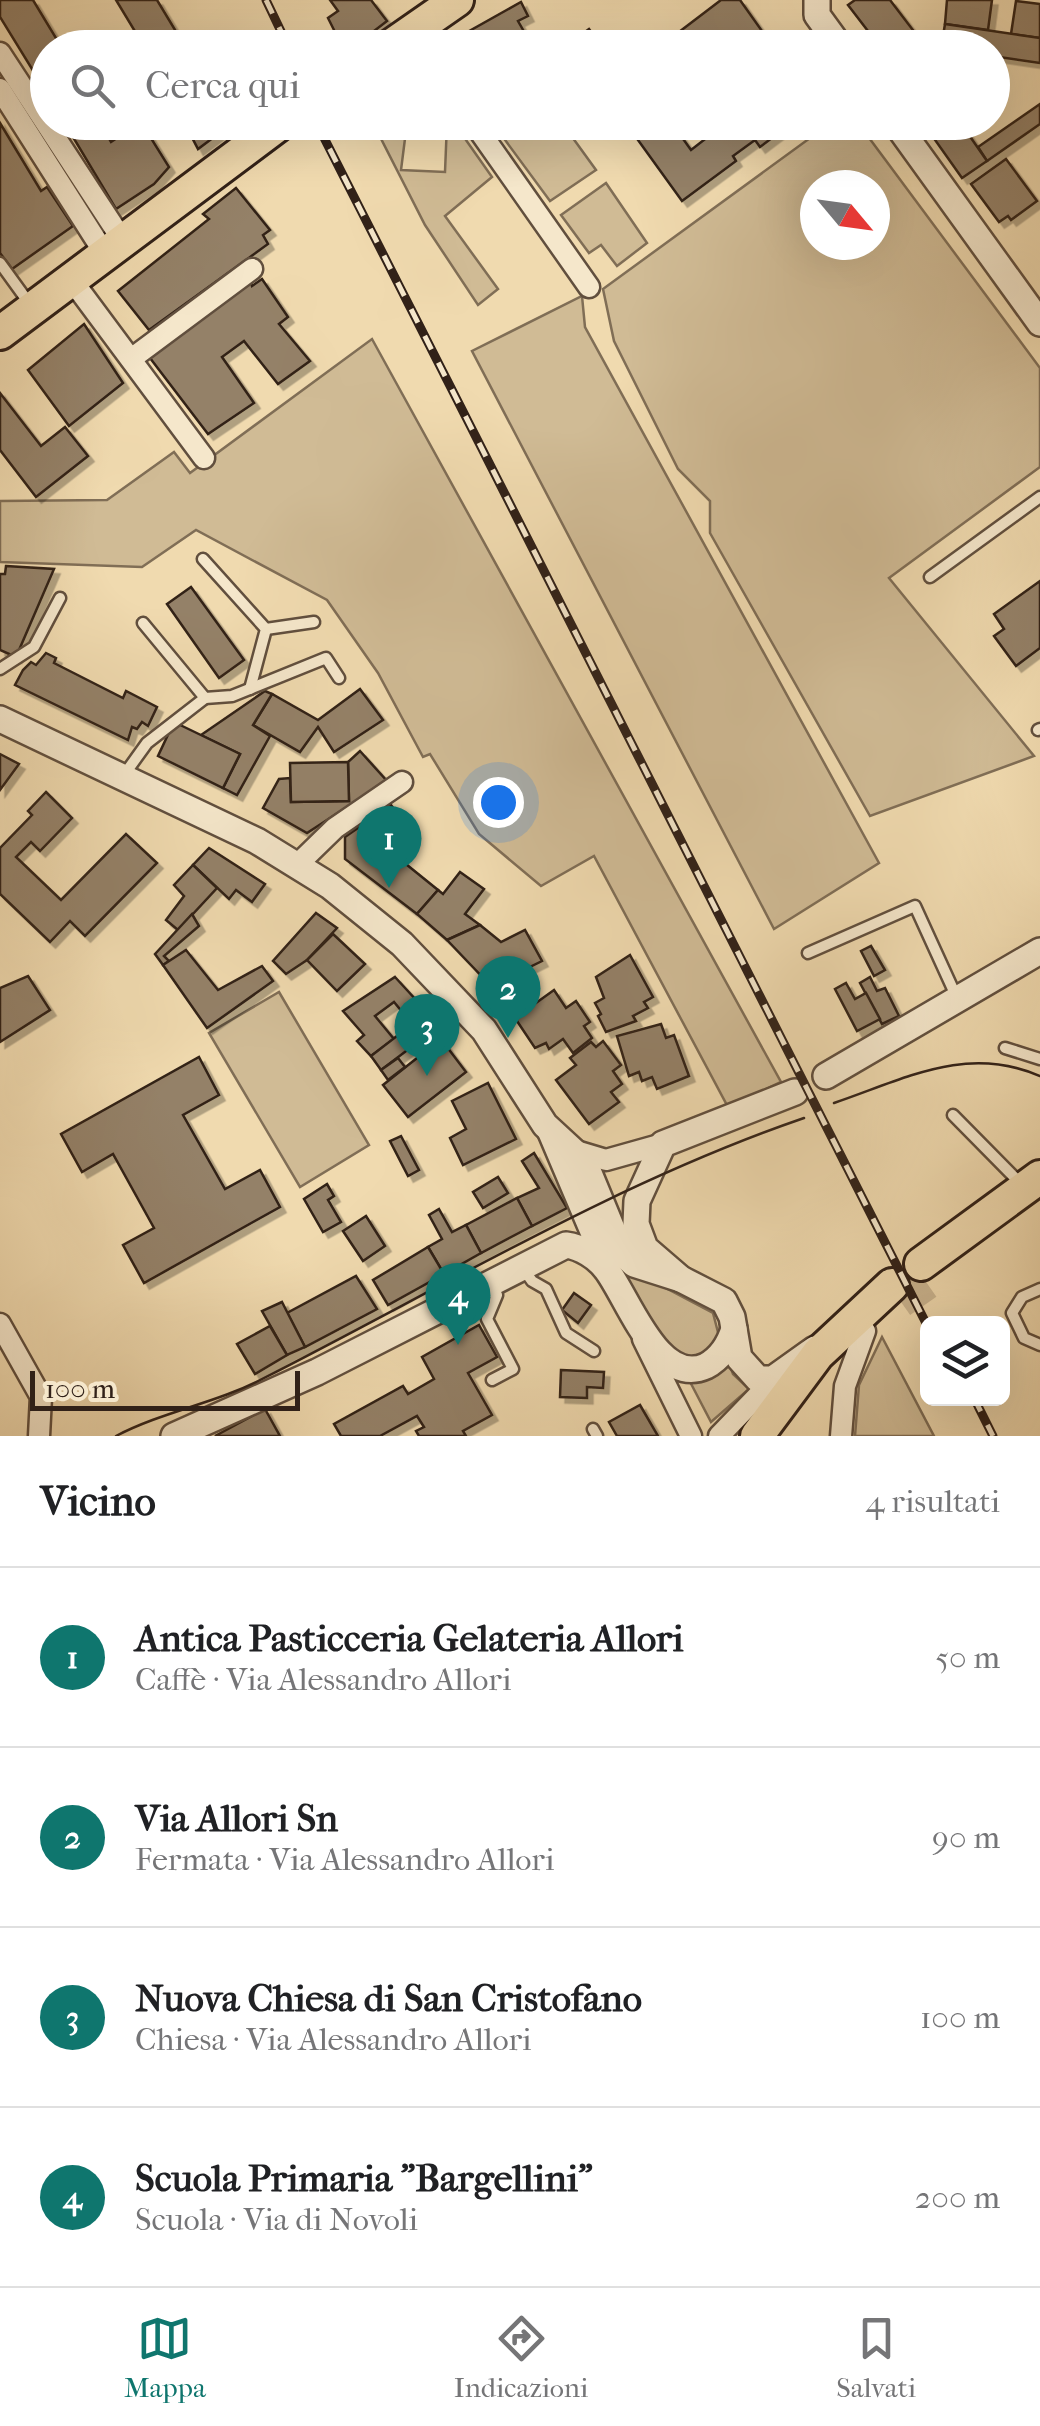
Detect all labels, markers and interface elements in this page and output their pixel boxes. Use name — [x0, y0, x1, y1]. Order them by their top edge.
search box — [30, 30, 1010, 140]
icon: search — [65, 58, 120, 113]
text: Cerca qui — [145, 63, 300, 108]
north arrow — [800, 170, 890, 260]
your location — [473, 777, 524, 828]
pin: 1 — [356, 806, 422, 888]
pin: 2 — [476, 956, 540, 1038]
pin: 3 — [394, 994, 460, 1076]
pin: 4 — [426, 1262, 490, 1345]
map controls — [920, 1316, 1010, 1406]
button: layers — [920, 1316, 1010, 1406]
scale bar — [30, 1366, 300, 1410]
text: 100 m — [45, 1372, 115, 1405]
text: Vicino — [40, 1477, 156, 1526]
text: 4 risultati — [866, 1483, 1000, 1520]
text: Antica Pasticceria Gelateria Allori — [135, 1616, 683, 1661]
text: 1 — [67, 1639, 78, 1676]
text: 50 m — [935, 1639, 1000, 1676]
text: Caffè · Via Alessandro Allori — [135, 1661, 511, 1698]
text: Via Allori Sn — [135, 1796, 338, 1841]
text: 2 — [64, 1819, 81, 1856]
text: 90 m — [932, 1819, 1000, 1856]
text: Fermata · Via Alessandro Allori — [135, 1841, 554, 1878]
text: Nuova Chiesa di San Cristofano — [135, 1976, 642, 2021]
text: 3 — [66, 1999, 79, 2036]
text: 100 m — [920, 1999, 1000, 2036]
text: Chiesa · Via Alessandro Allori — [135, 2021, 531, 2058]
text: Scuola Primaria "Bargellini" — [135, 2156, 593, 2201]
text: 4 — [63, 2179, 82, 2216]
text: 200 m — [915, 2179, 1000, 2216]
text: Scuola · Via di Novoli — [135, 2201, 418, 2238]
tab: Mappa — [124, 2311, 206, 2404]
tab: Indicazioni — [454, 2311, 588, 2404]
tab: Salvati — [836, 2311, 916, 2404]

